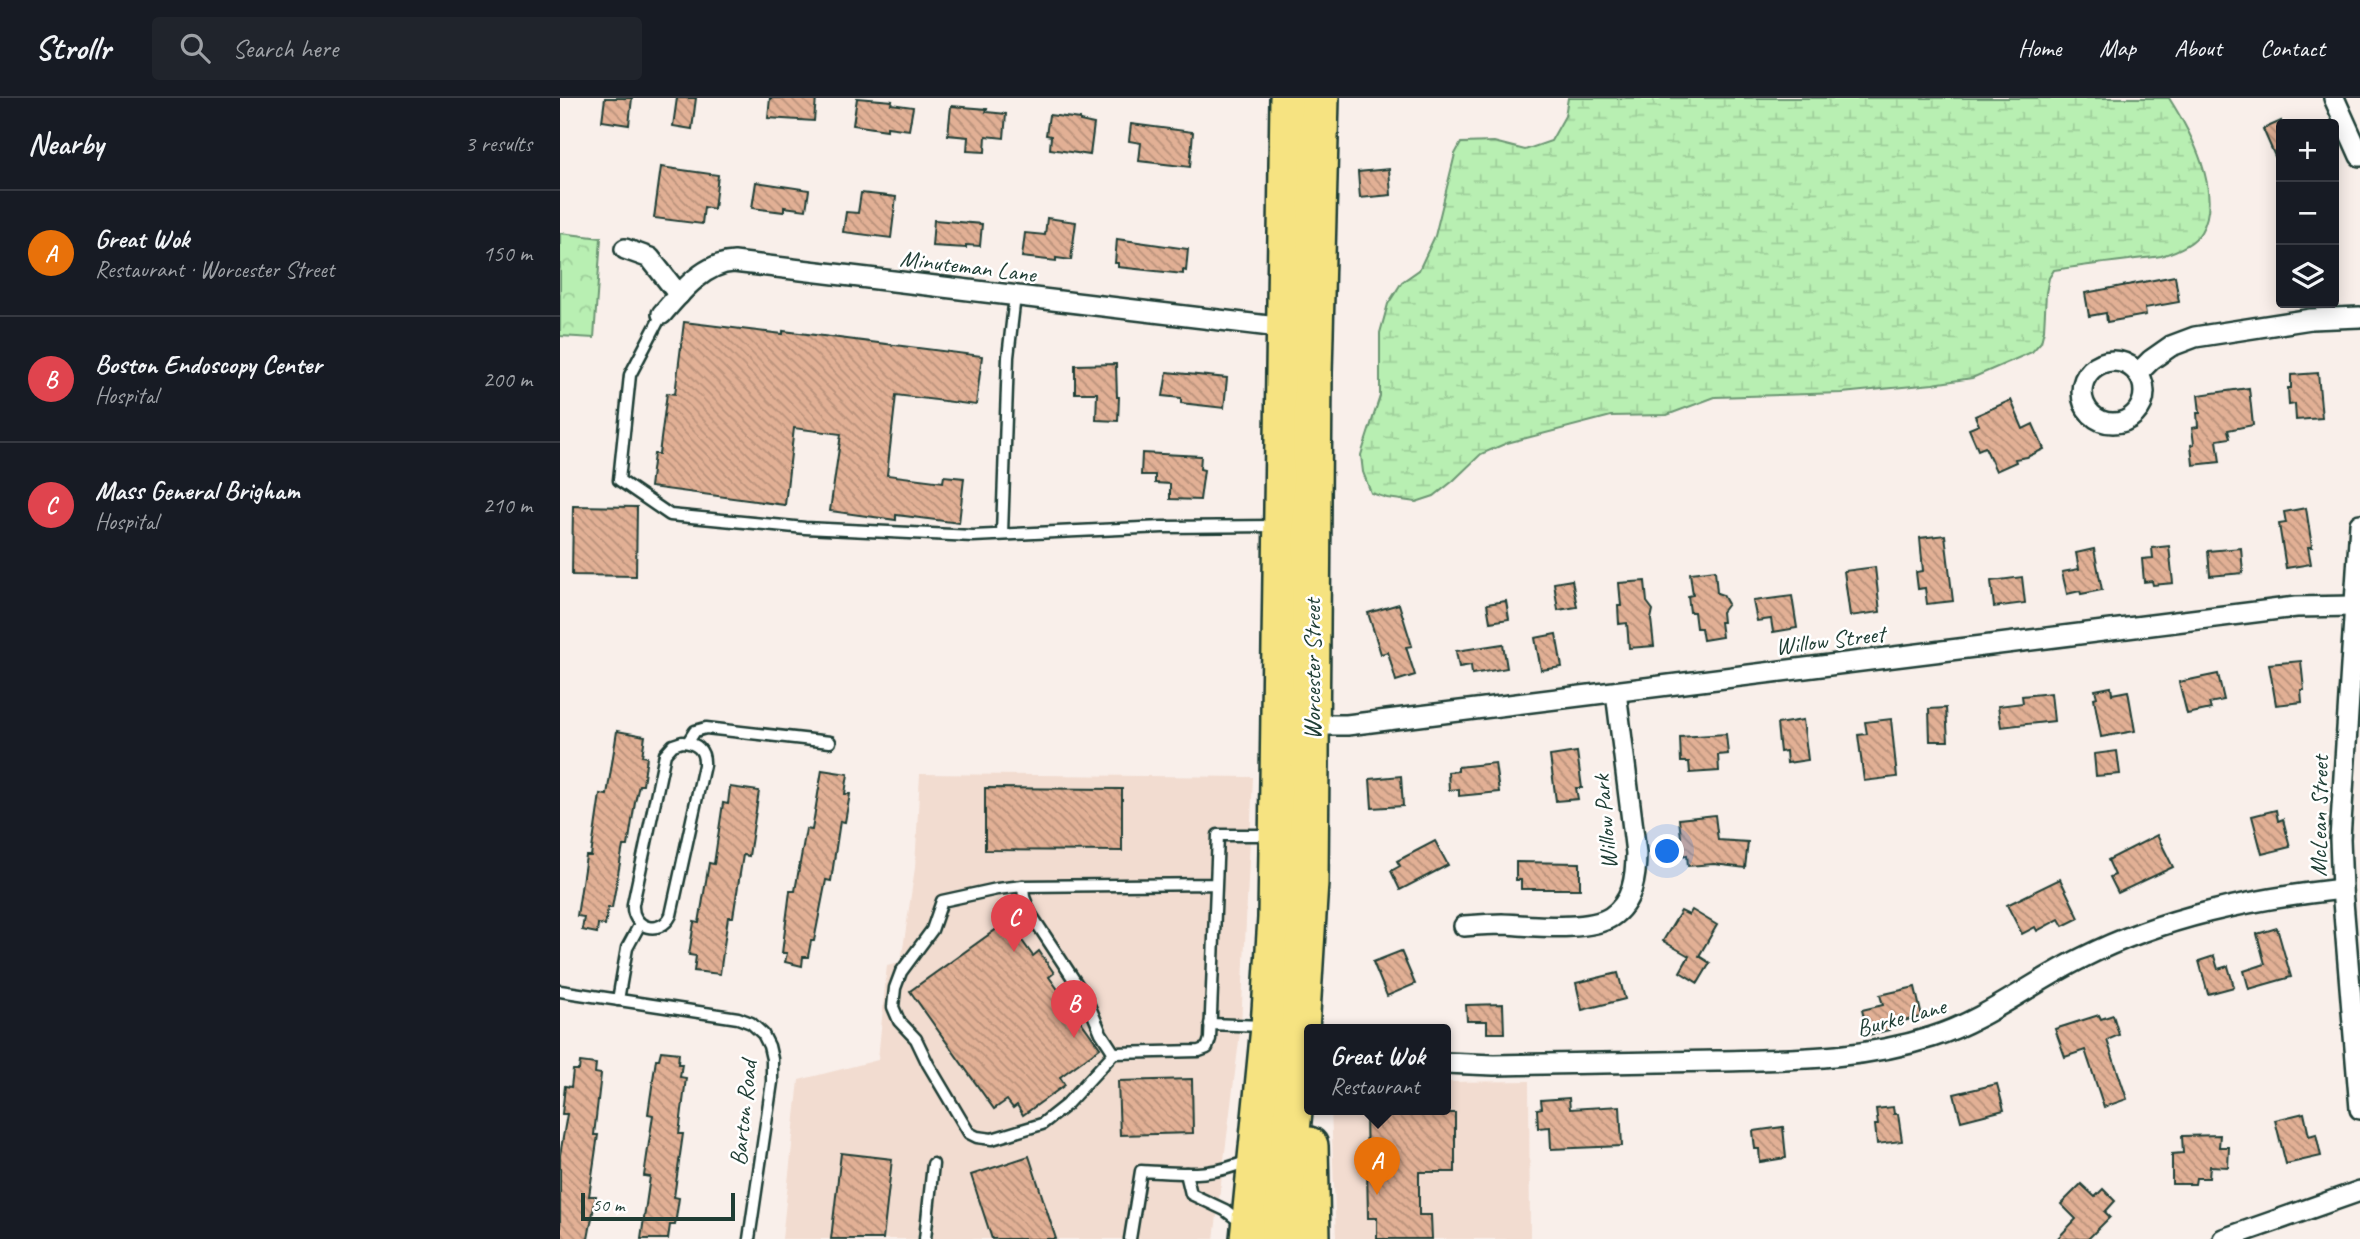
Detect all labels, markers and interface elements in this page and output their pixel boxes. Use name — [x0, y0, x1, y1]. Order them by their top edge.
search box — [152, 17, 642, 80]
text: Strollr — [35, 27, 110, 69]
icon: search — [176, 29, 214, 67]
text: Search here — [232, 32, 338, 65]
text: Home — [2018, 33, 2061, 63]
text: Map — [2099, 33, 2136, 63]
text: About — [2174, 33, 2222, 63]
text: Contact — [2260, 33, 2325, 63]
map controls — [2276, 119, 2339, 308]
button: + — [2276, 119, 2339, 182]
text: Nearby — [28, 125, 104, 163]
text: 3 results — [465, 129, 532, 158]
button: − — [2276, 182, 2339, 245]
text: Great Wok — [95, 222, 189, 255]
text: A — [45, 239, 57, 268]
text: 150 m — [483, 239, 532, 268]
street label: Minuteman Lane — [898, 243, 1040, 289]
button: layers — [2276, 245, 2339, 308]
text: Restaurant · Worcester Street — [95, 255, 334, 284]
text: Boston Endoscopy Center — [95, 348, 322, 381]
text: B — [45, 365, 57, 394]
text: 200 m — [483, 365, 532, 394]
text: Hospital — [95, 381, 158, 410]
text: Mass General Brigham — [95, 474, 300, 507]
text: C — [46, 491, 56, 520]
text: 210 m — [483, 491, 532, 520]
text: Hospital — [95, 507, 158, 536]
street label: Worcester Street — [1297, 597, 1327, 739]
street label: Willow Street — [1774, 618, 1889, 662]
street label: McLean Street — [2303, 753, 2335, 877]
street label: Willow Park — [1586, 771, 1624, 870]
your location — [1650, 834, 1684, 868]
pin: C — [991, 894, 1037, 952]
pin: B — [1051, 980, 1097, 1038]
street label: Burke Lane — [1853, 990, 1951, 1043]
popup — [1304, 1024, 1451, 1115]
text: Great Wok — [1330, 1039, 1425, 1072]
street label: Barton Road — [723, 1055, 764, 1167]
text: Restaurant — [1330, 1072, 1419, 1101]
pin: A — [1354, 1137, 1400, 1195]
scale bar — [581, 1190, 735, 1222]
text: 50 m — [592, 1193, 624, 1217]

